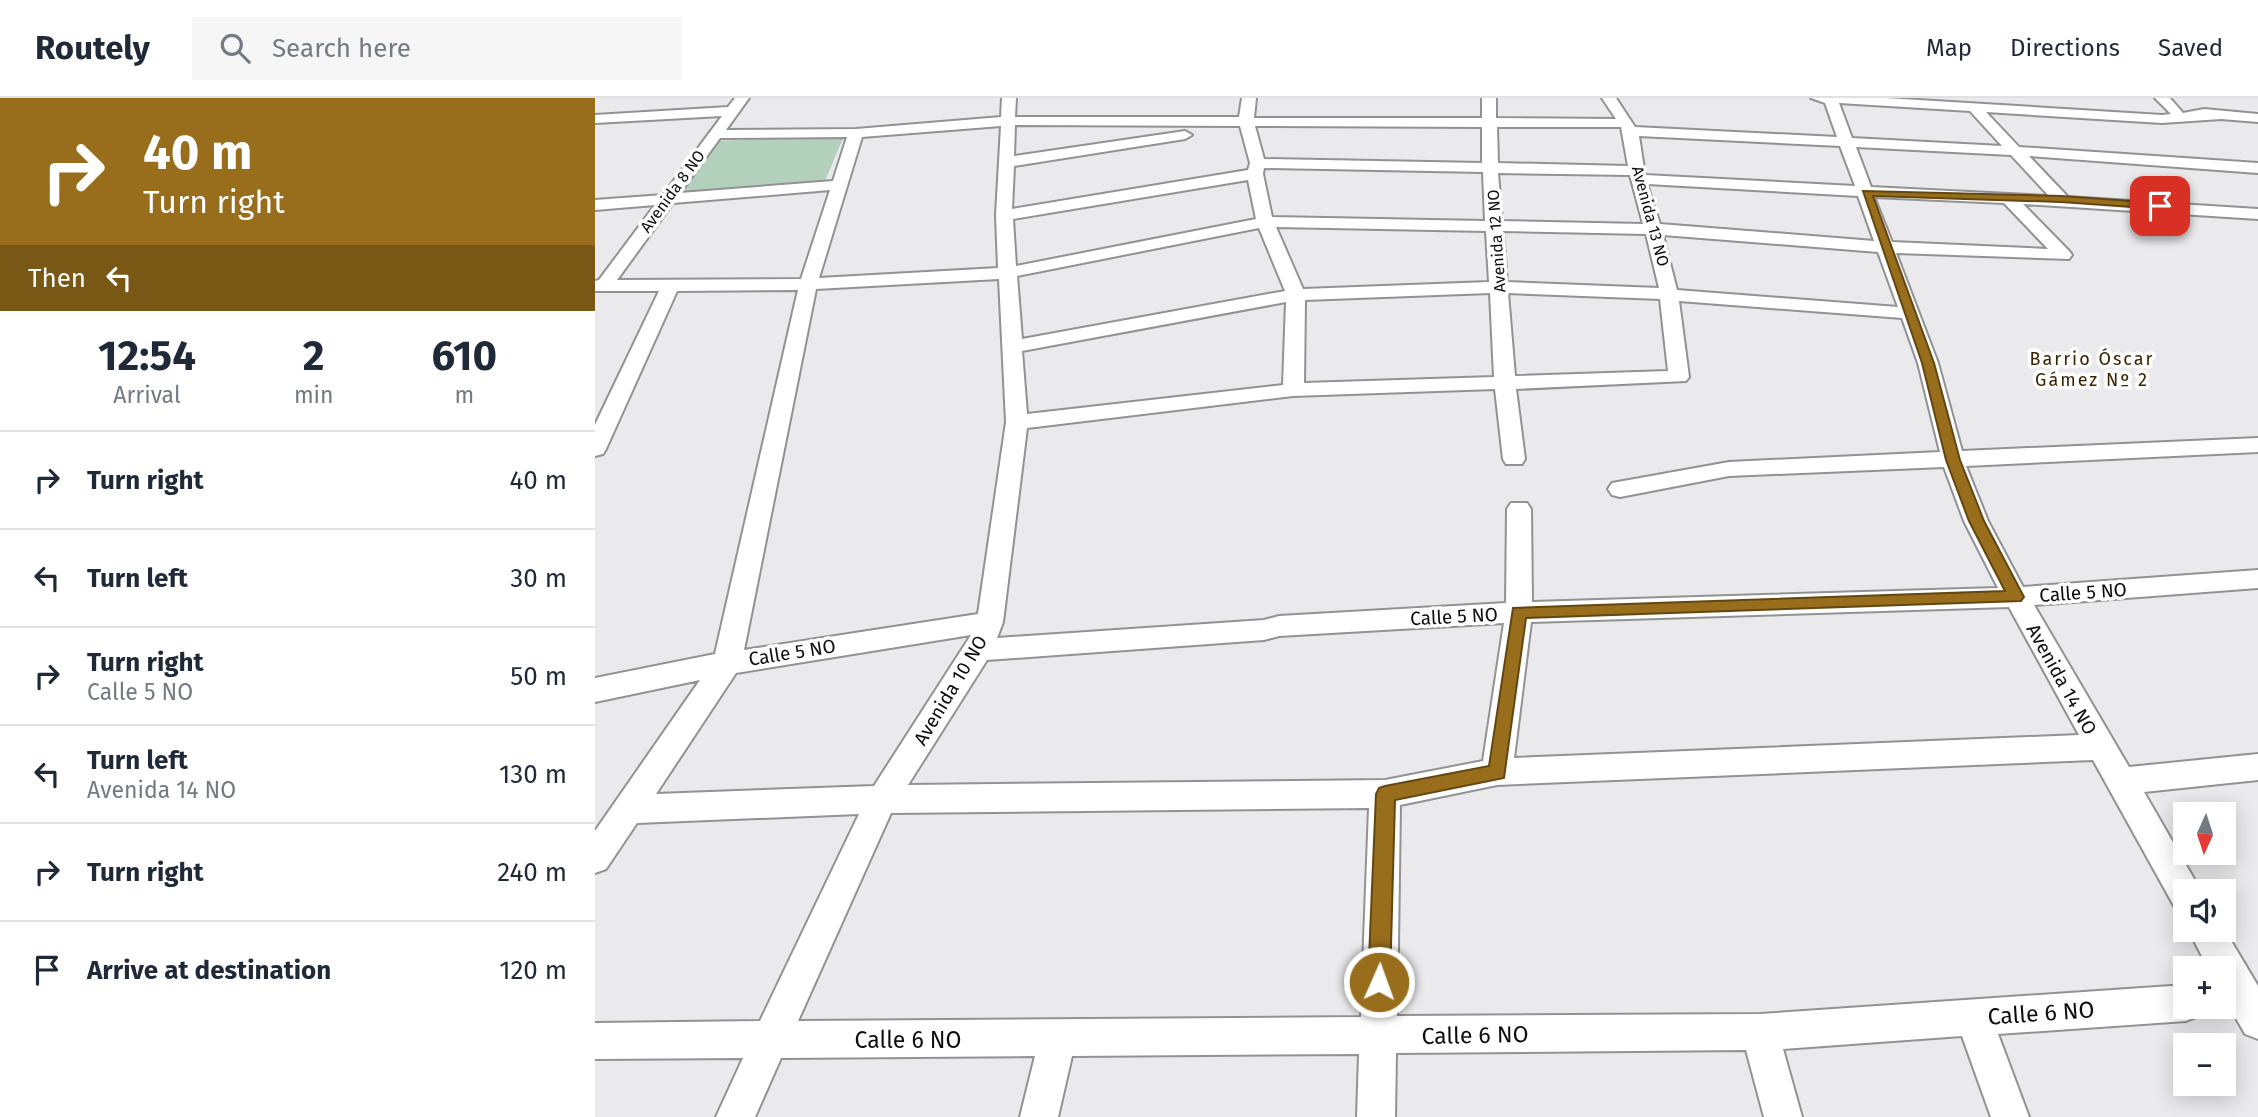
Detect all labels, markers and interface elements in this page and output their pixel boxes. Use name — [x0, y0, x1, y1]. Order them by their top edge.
search box — [192, 17, 682, 80]
text: Routely — [35, 28, 150, 68]
icon: search — [216, 29, 254, 67]
text: Search here — [272, 33, 411, 64]
text: Map — [1926, 34, 1972, 62]
text: Directions — [2010, 34, 2120, 62]
text: Saved — [2158, 34, 2223, 62]
text: 40 m — [143, 123, 252, 182]
icon: right — [28, 126, 119, 217]
street label: Avenida 8 NO — [636, 146, 709, 236]
street label: Avenida 13 NO — [1628, 164, 1673, 268]
pin — [2130, 176, 2190, 236]
text: Turn right — [143, 183, 285, 221]
icon: arrive — [2141, 187, 2179, 225]
street label: Avenida 12 NO — [1483, 189, 1510, 293]
icon: left — [100, 259, 138, 297]
text: Then — [28, 263, 86, 294]
text: 12:54 — [98, 331, 196, 381]
text: 2 — [303, 331, 325, 381]
text: 610 — [432, 331, 497, 381]
district label: Barrio Óscar Gámez Nº 2 — [2029, 348, 2155, 391]
text: Arrival — [113, 381, 181, 409]
text: min — [294, 381, 334, 409]
text: m — [454, 381, 474, 409]
icon: right — [28, 461, 66, 499]
text: Turn right — [87, 465, 204, 496]
text: 40 m — [509, 465, 567, 496]
icon: left — [28, 559, 66, 597]
text: Turn left — [87, 563, 188, 594]
text: 30 m — [510, 563, 567, 594]
street label: Calle 5 NO — [2038, 578, 2128, 607]
street label: Calle 5 NO — [1410, 603, 1498, 630]
street label: Avenida 14 NO — [2022, 620, 2101, 739]
street label: Avenida 10 NO — [909, 631, 992, 749]
street label: Calle 5 NO — [747, 634, 837, 671]
text: Turn right — [87, 647, 204, 678]
icon: right — [28, 657, 66, 695]
text: 50 m — [510, 661, 567, 692]
text: Calle 5 NO — [87, 678, 193, 706]
text: Turn left — [87, 745, 188, 776]
icon: left — [28, 755, 66, 793]
text: 130 m — [499, 759, 567, 790]
text: Avenida 14 NO — [87, 776, 236, 804]
north arrow — [2173, 802, 2237, 864]
map controls — [2173, 802, 2236, 1096]
icon: right — [28, 853, 66, 891]
text: Turn right — [87, 857, 204, 888]
text: 240 m — [497, 857, 567, 888]
button: sound — [2173, 879, 2236, 942]
position arrow — [1342, 945, 1416, 1019]
icon: arrive — [28, 951, 66, 989]
text: Arrive at destination — [87, 955, 331, 986]
text: 120 m — [499, 955, 567, 986]
button: + — [2173, 956, 2236, 1019]
street label: Calle 6 NO — [1987, 995, 2095, 1031]
street label: Calle 6 NO — [1421, 1020, 1529, 1050]
street label: Calle 6 NO — [855, 1026, 961, 1054]
button: − — [2173, 1033, 2236, 1096]

